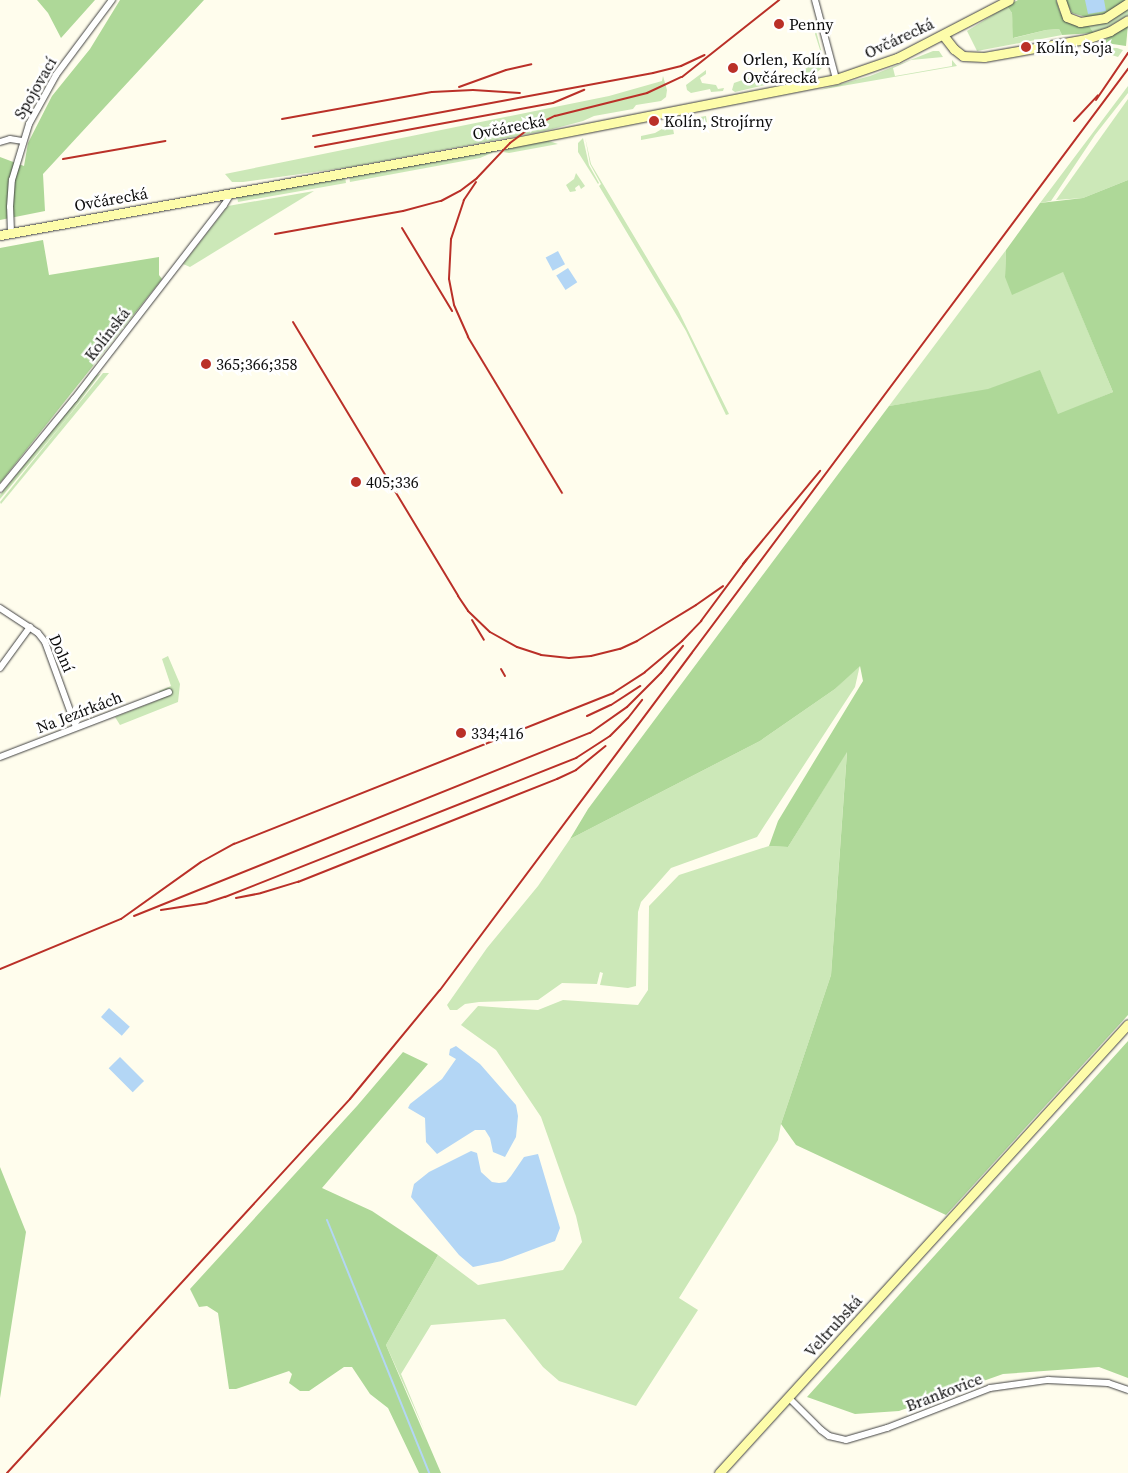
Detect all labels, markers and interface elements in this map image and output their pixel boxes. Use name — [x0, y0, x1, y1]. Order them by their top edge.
place label: Penny — [789, 14, 833, 34]
street label: Ovčárecká — [861, 14, 937, 62]
marker: Penny — [773, 18, 785, 30]
place label: Kolín, Soja — [1036, 37, 1112, 57]
marker: Kolín, Soja — [1020, 41, 1032, 53]
place label: Orlen, Kolín Ovčárecká — [743, 49, 830, 87]
street label: Spojovací — [10, 54, 60, 122]
marker: Orlen, Kolín Ovčárecká — [727, 62, 739, 74]
street label: Ovčárecká — [471, 110, 547, 144]
place label: Kolín, Strojírny — [664, 111, 773, 131]
marker: Kolín, Strojírny — [648, 115, 660, 127]
street label: Ovčárecká — [73, 183, 149, 215]
street label: Kolínská — [80, 304, 134, 364]
place label: 365;366;358 — [216, 354, 298, 374]
marker: 365;366;358 — [200, 358, 212, 370]
place label: 405;336 — [366, 472, 419, 492]
marker: 405;336 — [350, 476, 362, 488]
street label: Dolní — [45, 631, 79, 675]
street label: Na Jezírkách — [34, 687, 124, 737]
place label: 334;416 — [471, 723, 524, 743]
marker: 334;416 — [455, 727, 467, 739]
street label: Veltrubská — [800, 1291, 866, 1361]
street label: Brankovice — [903, 1369, 985, 1415]

